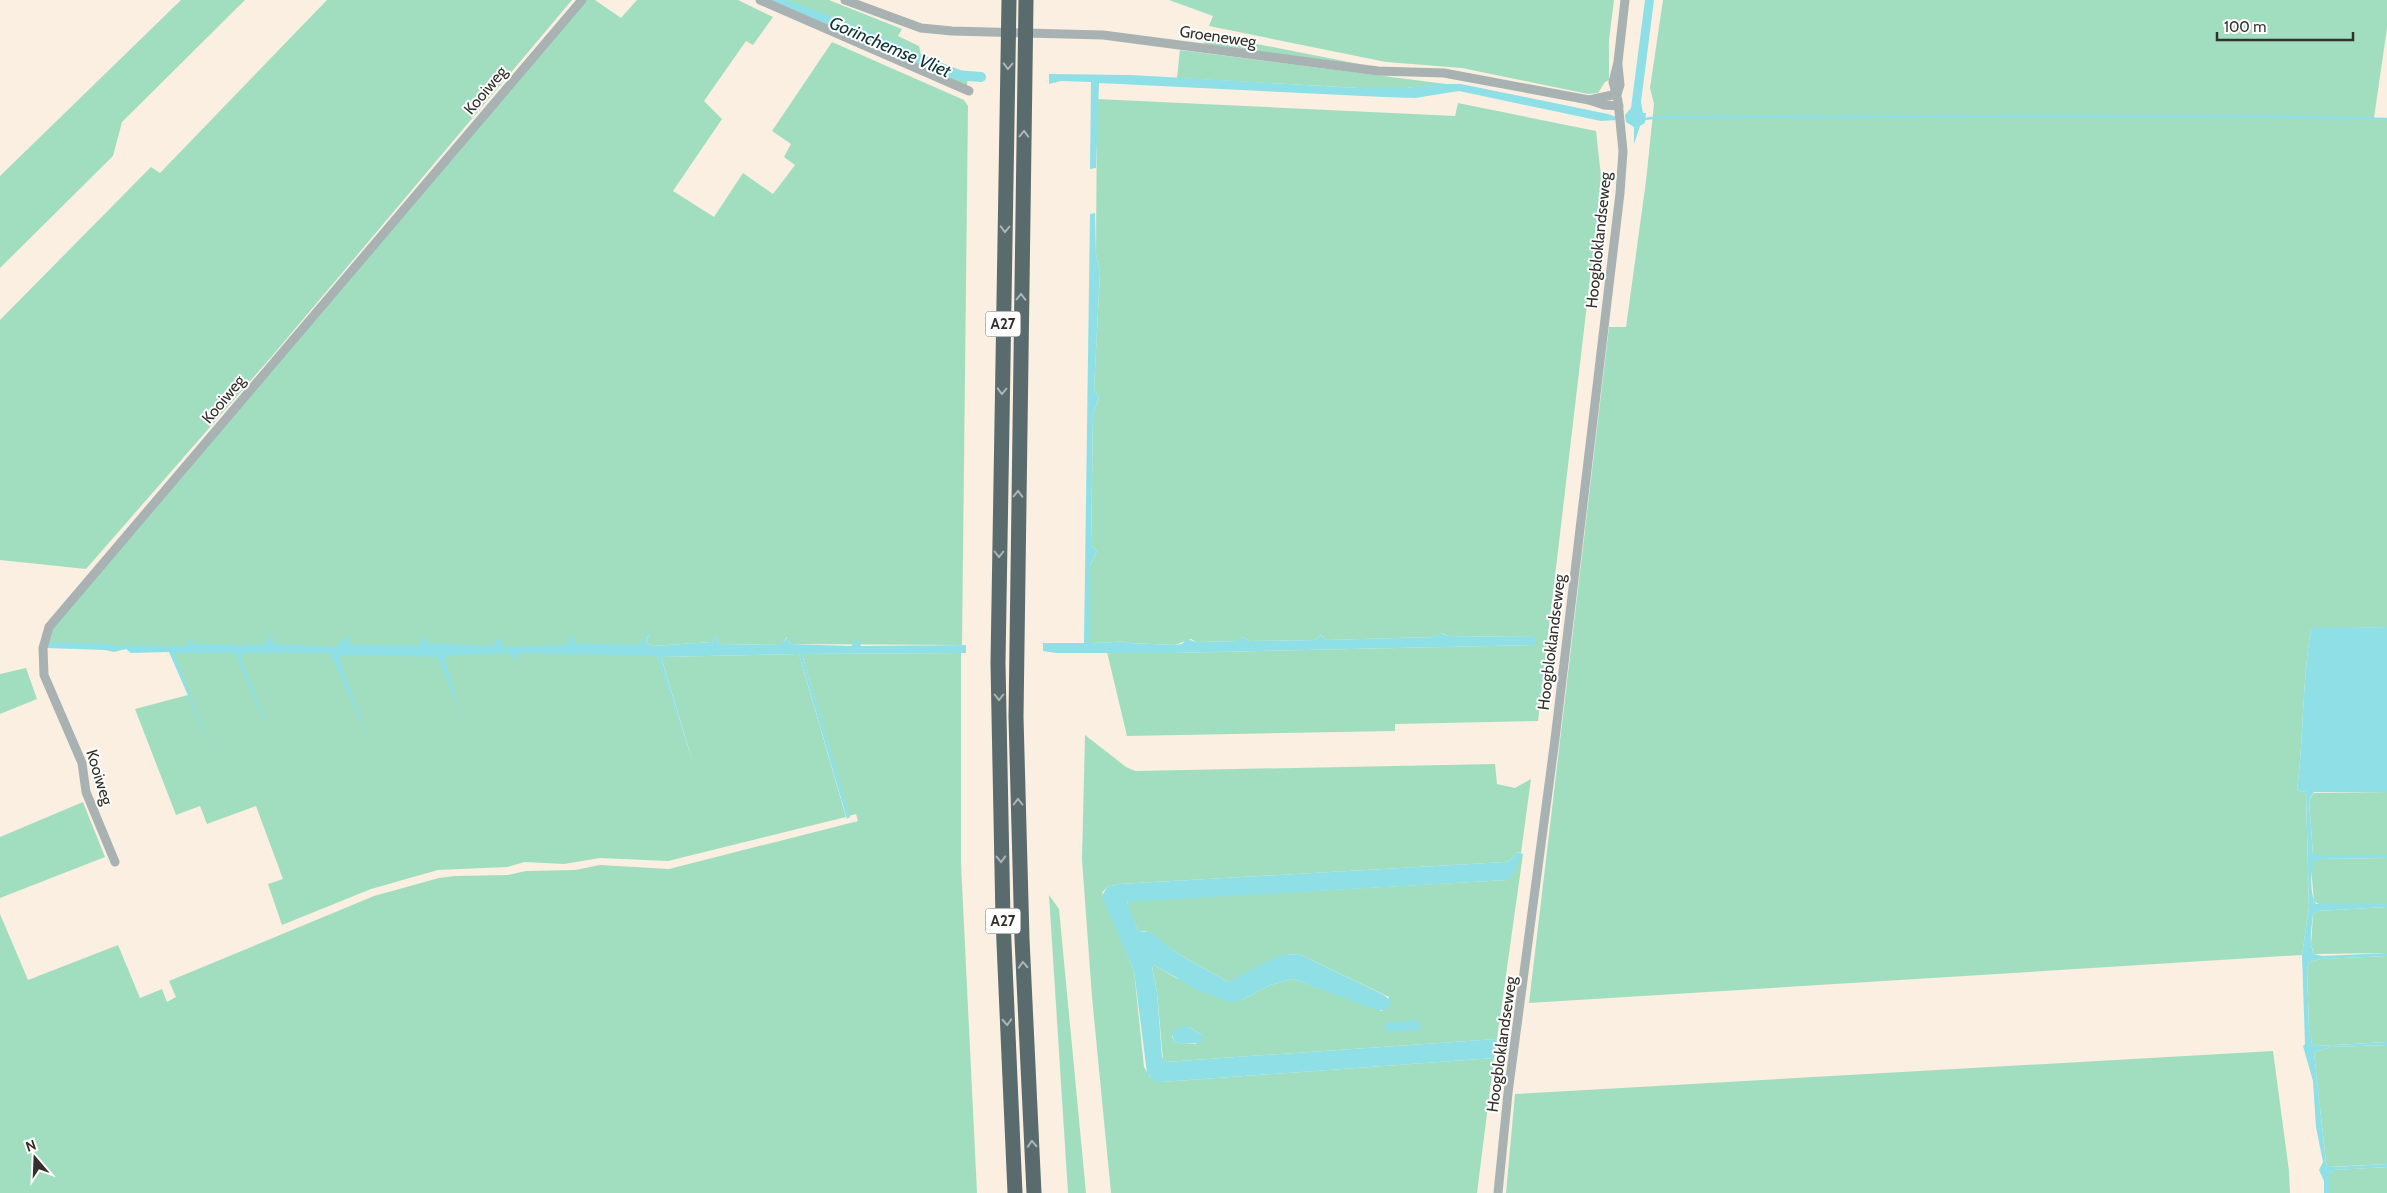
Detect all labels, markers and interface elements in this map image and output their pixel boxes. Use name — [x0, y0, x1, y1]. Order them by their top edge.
scale bar — [2217, 10, 2353, 42]
water label: Gorinchemse Vliet — [826, 12, 955, 83]
text: 100 m — [2224, 18, 2266, 36]
street label: Groeneweg — [1178, 22, 1259, 51]
street label: Kooiweg — [460, 62, 512, 118]
one-way arrow — [1003, 62, 1013, 70]
one-way arrow — [1019, 130, 1029, 138]
street label: Hoogbloklandseweg — [1582, 170, 1615, 309]
one-way arrow — [1000, 225, 1010, 233]
one-way arrow — [1016, 293, 1026, 300]
road number: A27 — [986, 312, 1020, 336]
street label: Kooiweg — [198, 371, 250, 427]
one-way arrow — [997, 388, 1007, 395]
one-way arrow — [1013, 490, 1023, 498]
one-way arrow — [994, 550, 1004, 558]
street label: Hoogbloklandseweg — [1534, 572, 1569, 711]
one-way arrow — [994, 694, 1004, 701]
street label: Kooiweg — [82, 747, 117, 808]
one-way arrow — [1013, 798, 1023, 806]
one-way arrow — [996, 856, 1006, 864]
road number: A27 — [986, 908, 1020, 934]
one-way arrow — [1017, 960, 1028, 968]
street label: Hoogbloklandseweg — [1483, 974, 1521, 1113]
one-way arrow — [1001, 1018, 1012, 1026]
north arrow — [10, 1133, 60, 1183]
text: N — [23, 1136, 38, 1156]
one-way arrow — [1026, 1140, 1037, 1148]

